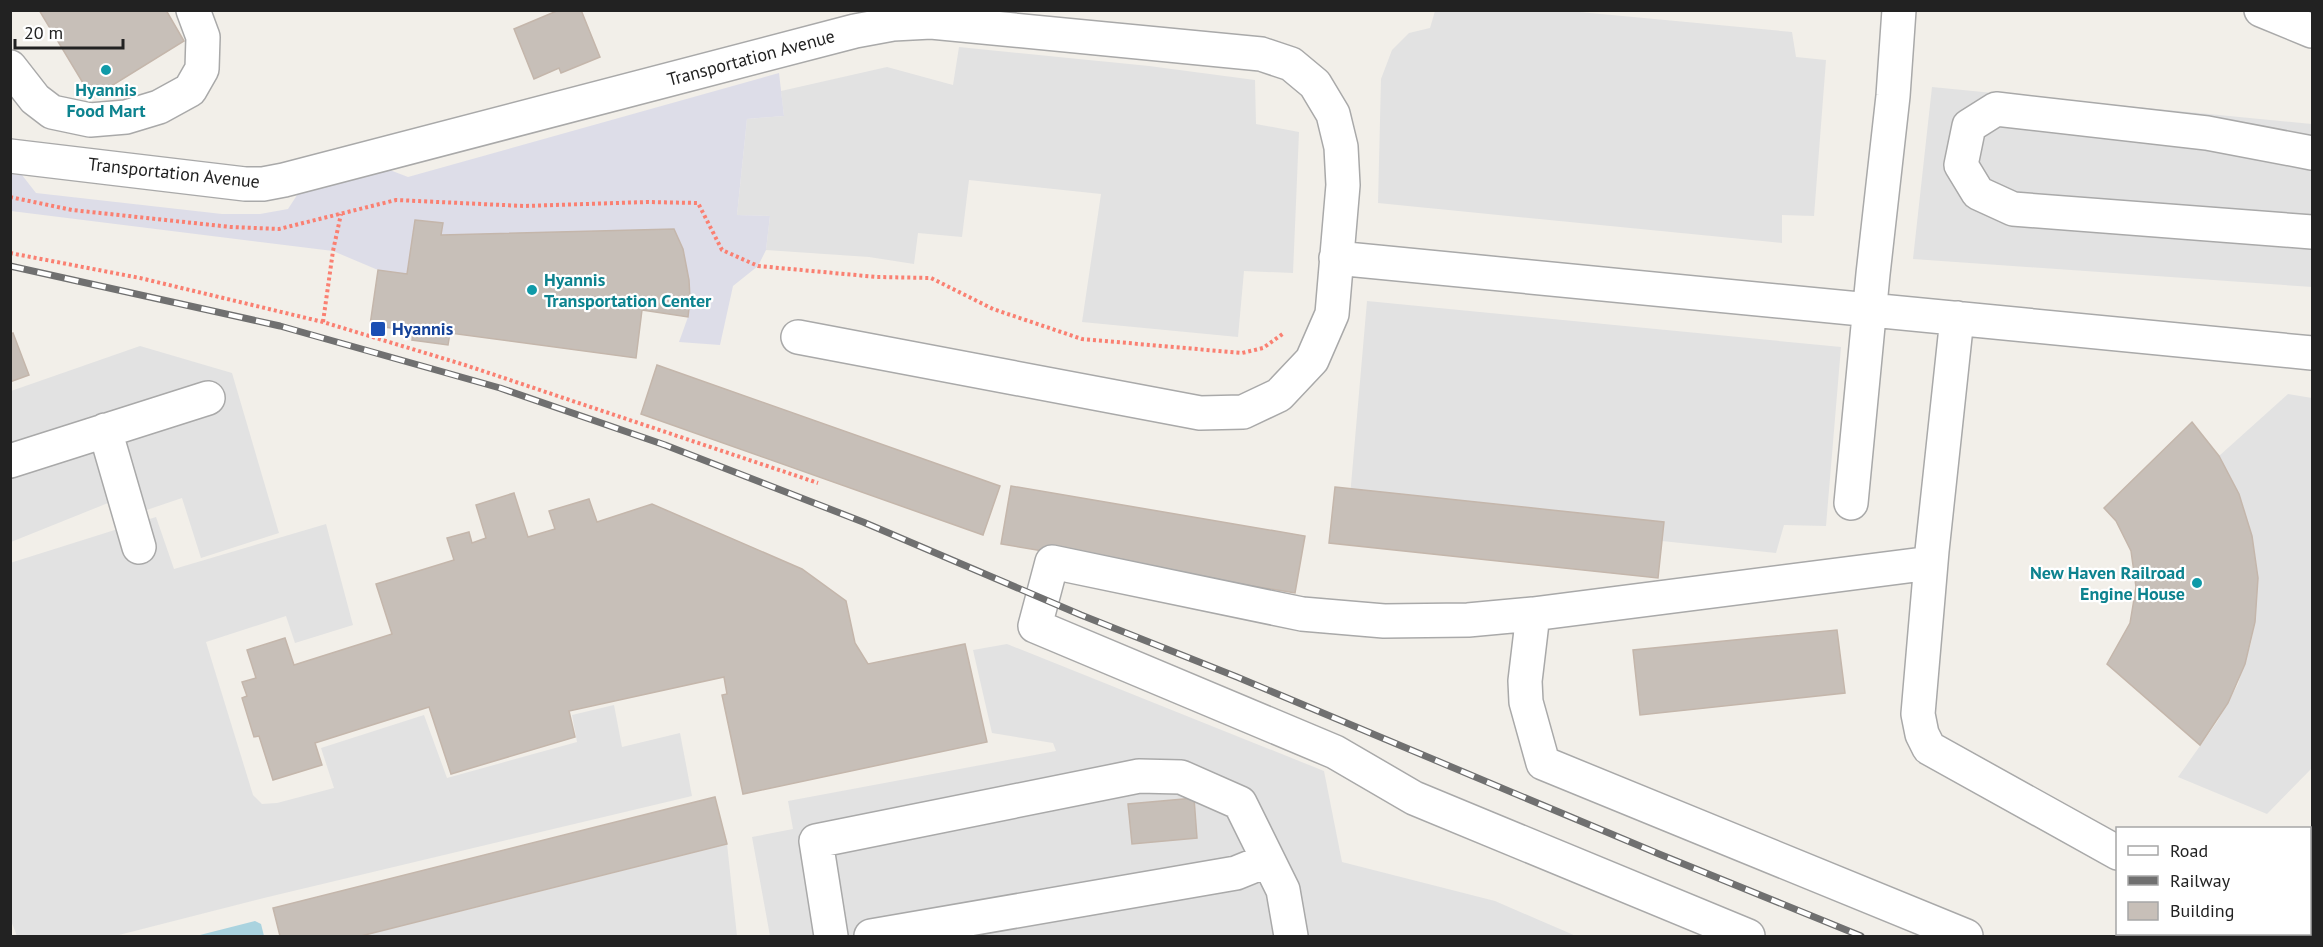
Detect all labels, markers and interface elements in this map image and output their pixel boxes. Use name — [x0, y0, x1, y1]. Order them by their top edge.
scale bar — [15, 12, 123, 50]
text: 20 m — [24, 21, 63, 44]
street label: Transportation Avenue — [665, 24, 837, 91]
marker: Hyannis Food Mart — [99, 63, 113, 77]
place label: Hyannis Food Mart — [66, 78, 146, 122]
street label: Transportation Avenue — [87, 152, 261, 193]
place label: Hyannis Transportation Center — [544, 268, 712, 312]
marker: Hyannis Transportation Center — [525, 283, 539, 297]
place label: Hyannis — [392, 317, 454, 340]
marker: Hyannis — [369, 320, 387, 338]
place label: New Haven Railroad Engine House — [2030, 561, 2185, 605]
marker: New Haven Railroad Engine House — [2190, 576, 2204, 590]
legend — [2116, 827, 2311, 935]
text: Road — [2170, 839, 2208, 862]
text: Railway — [2170, 869, 2231, 892]
text: Building — [2170, 899, 2234, 922]

